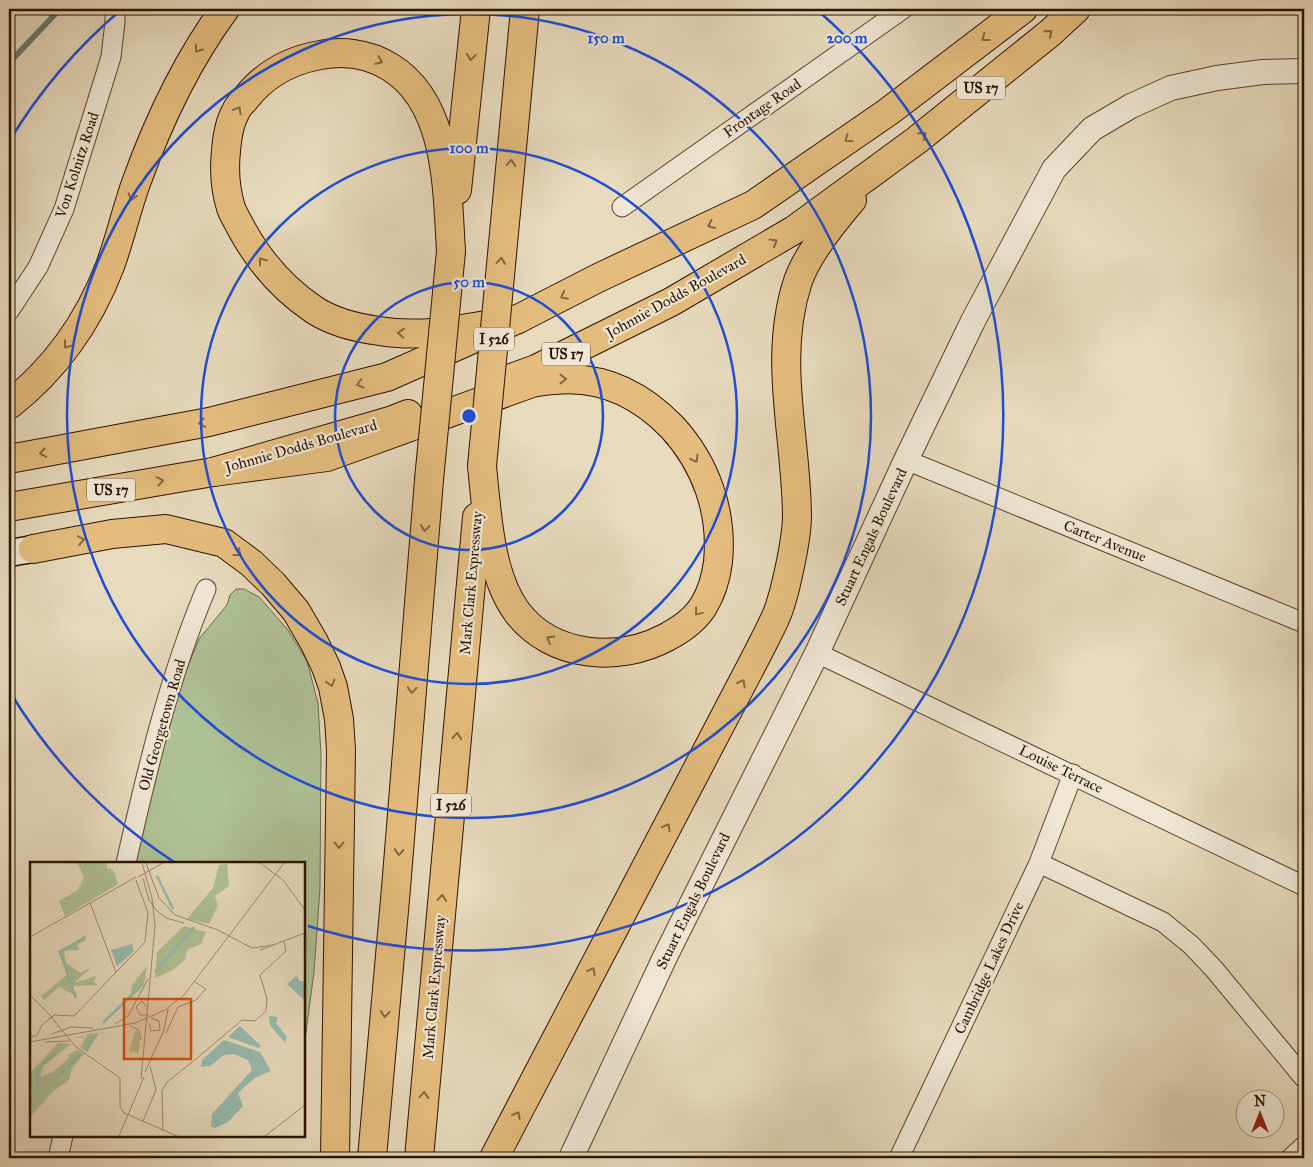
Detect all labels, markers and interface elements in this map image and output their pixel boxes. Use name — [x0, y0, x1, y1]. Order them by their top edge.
text: 150 m — [587, 29, 625, 47]
text: 200 m — [827, 29, 868, 47]
one-way arrow — [1044, 29, 1053, 38]
one-way arrow — [982, 33, 991, 41]
one-way arrow — [194, 44, 204, 53]
one-way arrow — [374, 54, 383, 65]
one-way arrow — [466, 54, 477, 62]
street label: Frontage Road — [720, 74, 805, 141]
road number: US 17 — [957, 76, 1005, 100]
one-way arrow — [231, 106, 241, 115]
street label: Von Kolnitz Road — [51, 109, 103, 221]
one-way arrow — [917, 132, 926, 140]
one-way arrow — [845, 133, 854, 142]
text: 100 m — [449, 139, 489, 157]
one-way arrow — [505, 159, 516, 167]
one-way arrow — [127, 193, 137, 201]
one-way arrow — [707, 219, 716, 229]
one-way arrow — [768, 238, 777, 248]
street label: Johnnie Dodds Boulevard — [601, 250, 750, 344]
one-way arrow — [259, 257, 268, 266]
one-way arrow — [496, 257, 507, 265]
text: 50 m — [453, 273, 485, 291]
one-way arrow — [561, 289, 570, 299]
one-way arrow — [396, 328, 404, 339]
road number: I 526 — [474, 328, 514, 350]
one-way arrow — [64, 339, 73, 349]
road number: US 17 — [542, 342, 590, 366]
one-way arrow — [559, 374, 567, 385]
one-way arrow — [355, 378, 364, 389]
centre of rings — [460, 407, 478, 425]
street label: Johnnie Dodds Boulevard — [221, 416, 380, 478]
one-way arrow — [198, 418, 207, 428]
one-way arrow — [38, 448, 47, 458]
one-way arrow — [689, 454, 699, 463]
street label: Stuart Engals Boulevard — [831, 465, 911, 609]
one-way arrow — [156, 477, 165, 487]
road number: US 17 — [87, 478, 135, 502]
street label: Mark Clark Expressway — [456, 509, 486, 656]
street label: Carter Avenue — [1061, 516, 1149, 566]
one-way arrow — [420, 525, 431, 533]
one-way arrow — [77, 535, 86, 545]
one-way arrow — [232, 548, 241, 556]
one-way arrow — [695, 607, 704, 616]
one-way arrow — [547, 635, 556, 645]
street label: Old Georgetown Road — [135, 657, 190, 793]
one-way arrow — [325, 678, 335, 687]
one-way arrow — [736, 679, 746, 688]
one-way arrow — [407, 687, 418, 695]
one-way arrow — [451, 732, 462, 740]
street label: Louise Terrace — [1016, 741, 1106, 797]
road number: I 526 — [431, 794, 471, 816]
one-way arrow — [661, 823, 671, 832]
street label: Stuart Engals Boulevard — [652, 829, 734, 972]
one-way arrow — [334, 841, 344, 849]
one-way arrow — [393, 849, 404, 857]
inset map — [30, 862, 305, 1137]
one-way arrow — [437, 894, 448, 902]
street label: Cambridge Lakes Drive — [950, 899, 1028, 1037]
street label: Mark Clark Expressway — [419, 913, 449, 1060]
one-way arrow — [586, 967, 596, 976]
one-way arrow — [379, 1011, 390, 1019]
one-way arrow — [419, 1090, 430, 1098]
north arrow — [1236, 1090, 1286, 1140]
text: N — [1254, 1093, 1266, 1110]
one-way arrow — [511, 1111, 521, 1120]

